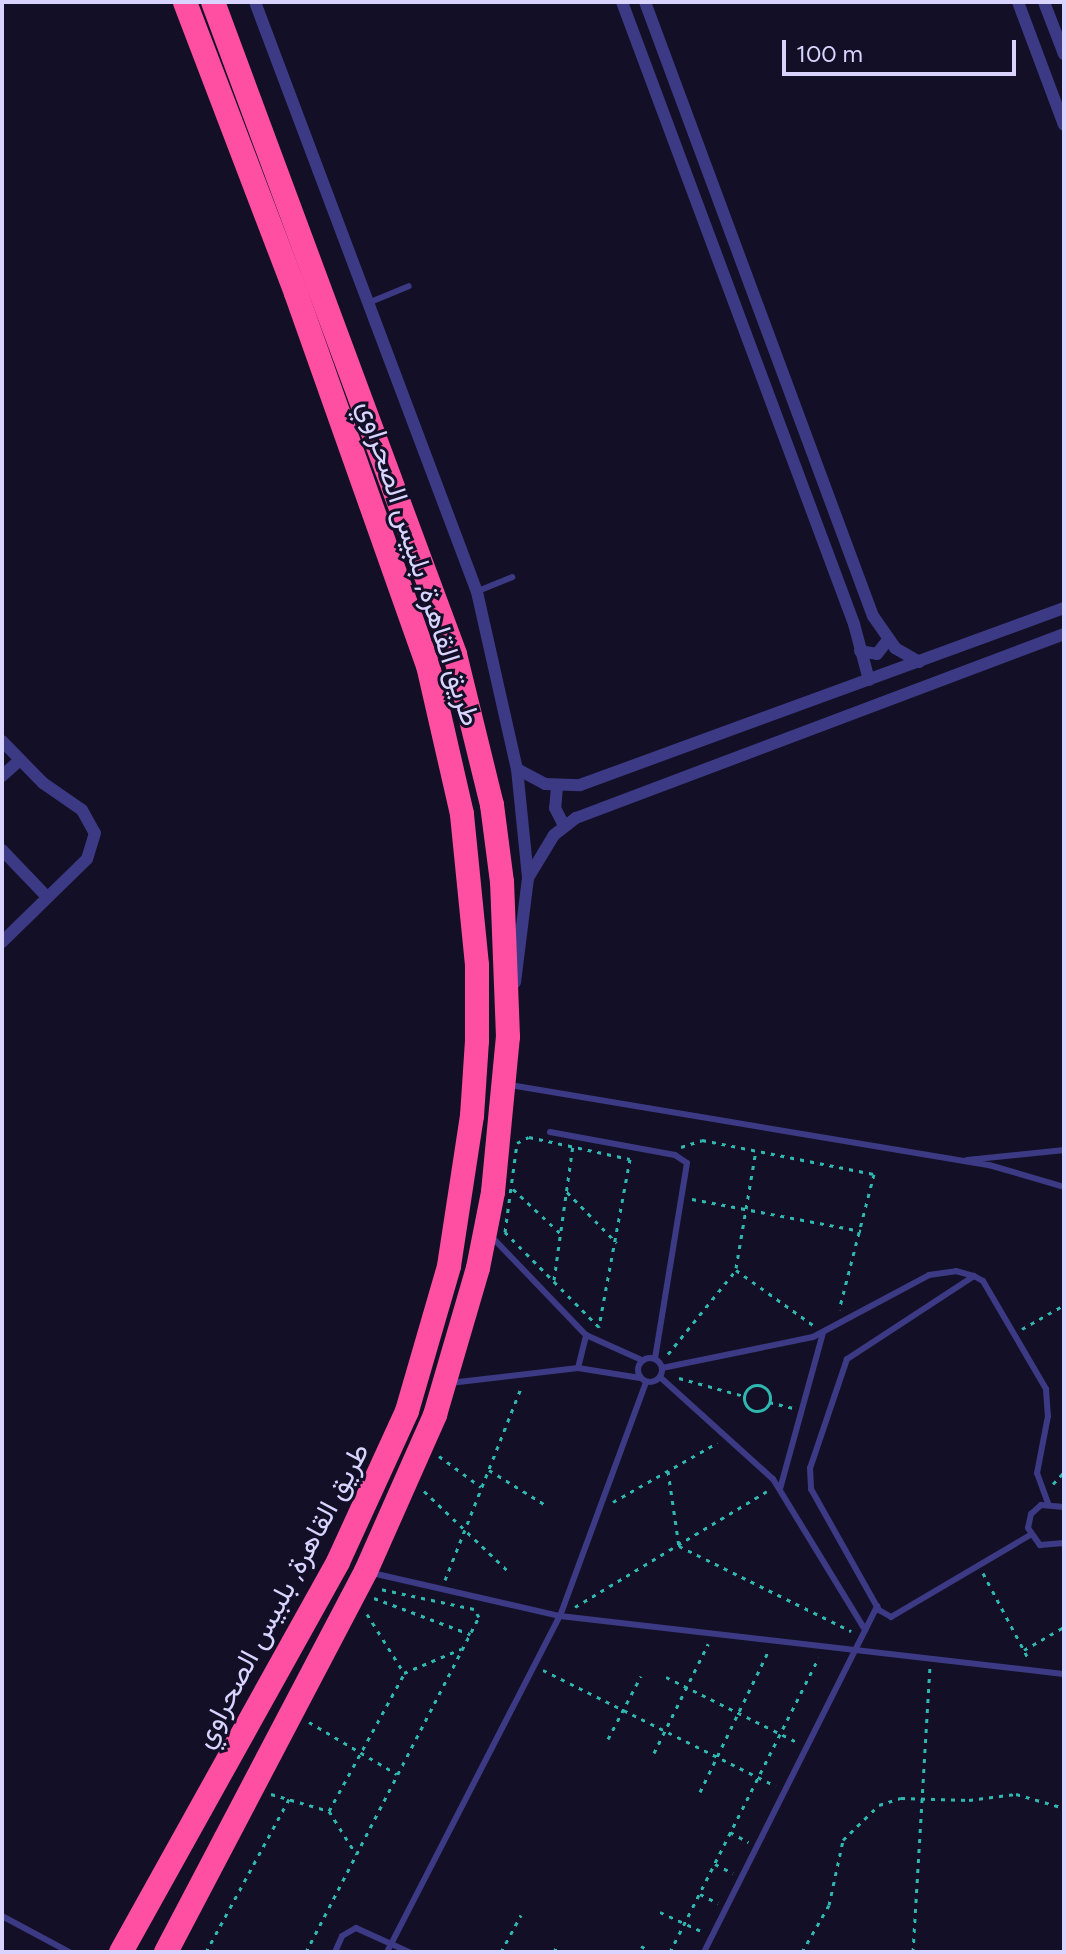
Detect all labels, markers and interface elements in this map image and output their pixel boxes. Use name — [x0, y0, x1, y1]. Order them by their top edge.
scale bar — [786, 24, 1020, 74]
text: 100 m — [796, 39, 863, 68]
street label: طريق القاهرة, بلبيس الصحراوي — [351, 396, 489, 730]
street label: طريق القاهرة, بلبيس الصحراوي — [186, 1437, 376, 1753]

